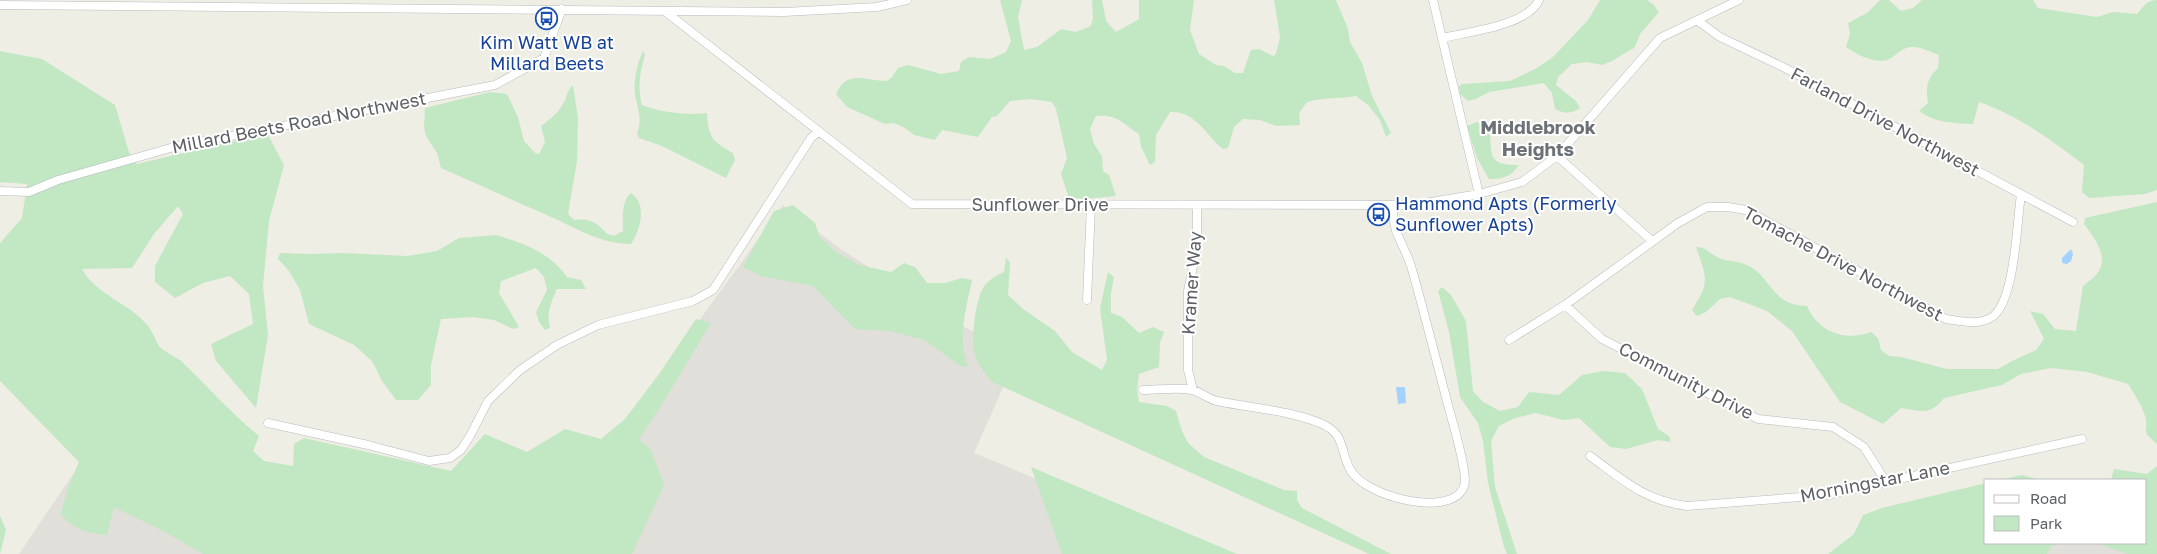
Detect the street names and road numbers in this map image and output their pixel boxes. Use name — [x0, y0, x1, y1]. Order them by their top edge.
street label: Farland Drive Northwest — [1787, 62, 1984, 180]
street label: Millard Beets Road Northwest — [170, 87, 428, 157]
street label: Sunflower Drive — [971, 193, 1109, 215]
street label: Tomache Drive Northwest — [1740, 201, 1947, 325]
street label: Kramer Way — [1176, 230, 1206, 335]
street label: Community Drive — [1615, 337, 1758, 424]
street label: Morningstar Lane — [1798, 456, 1951, 506]

